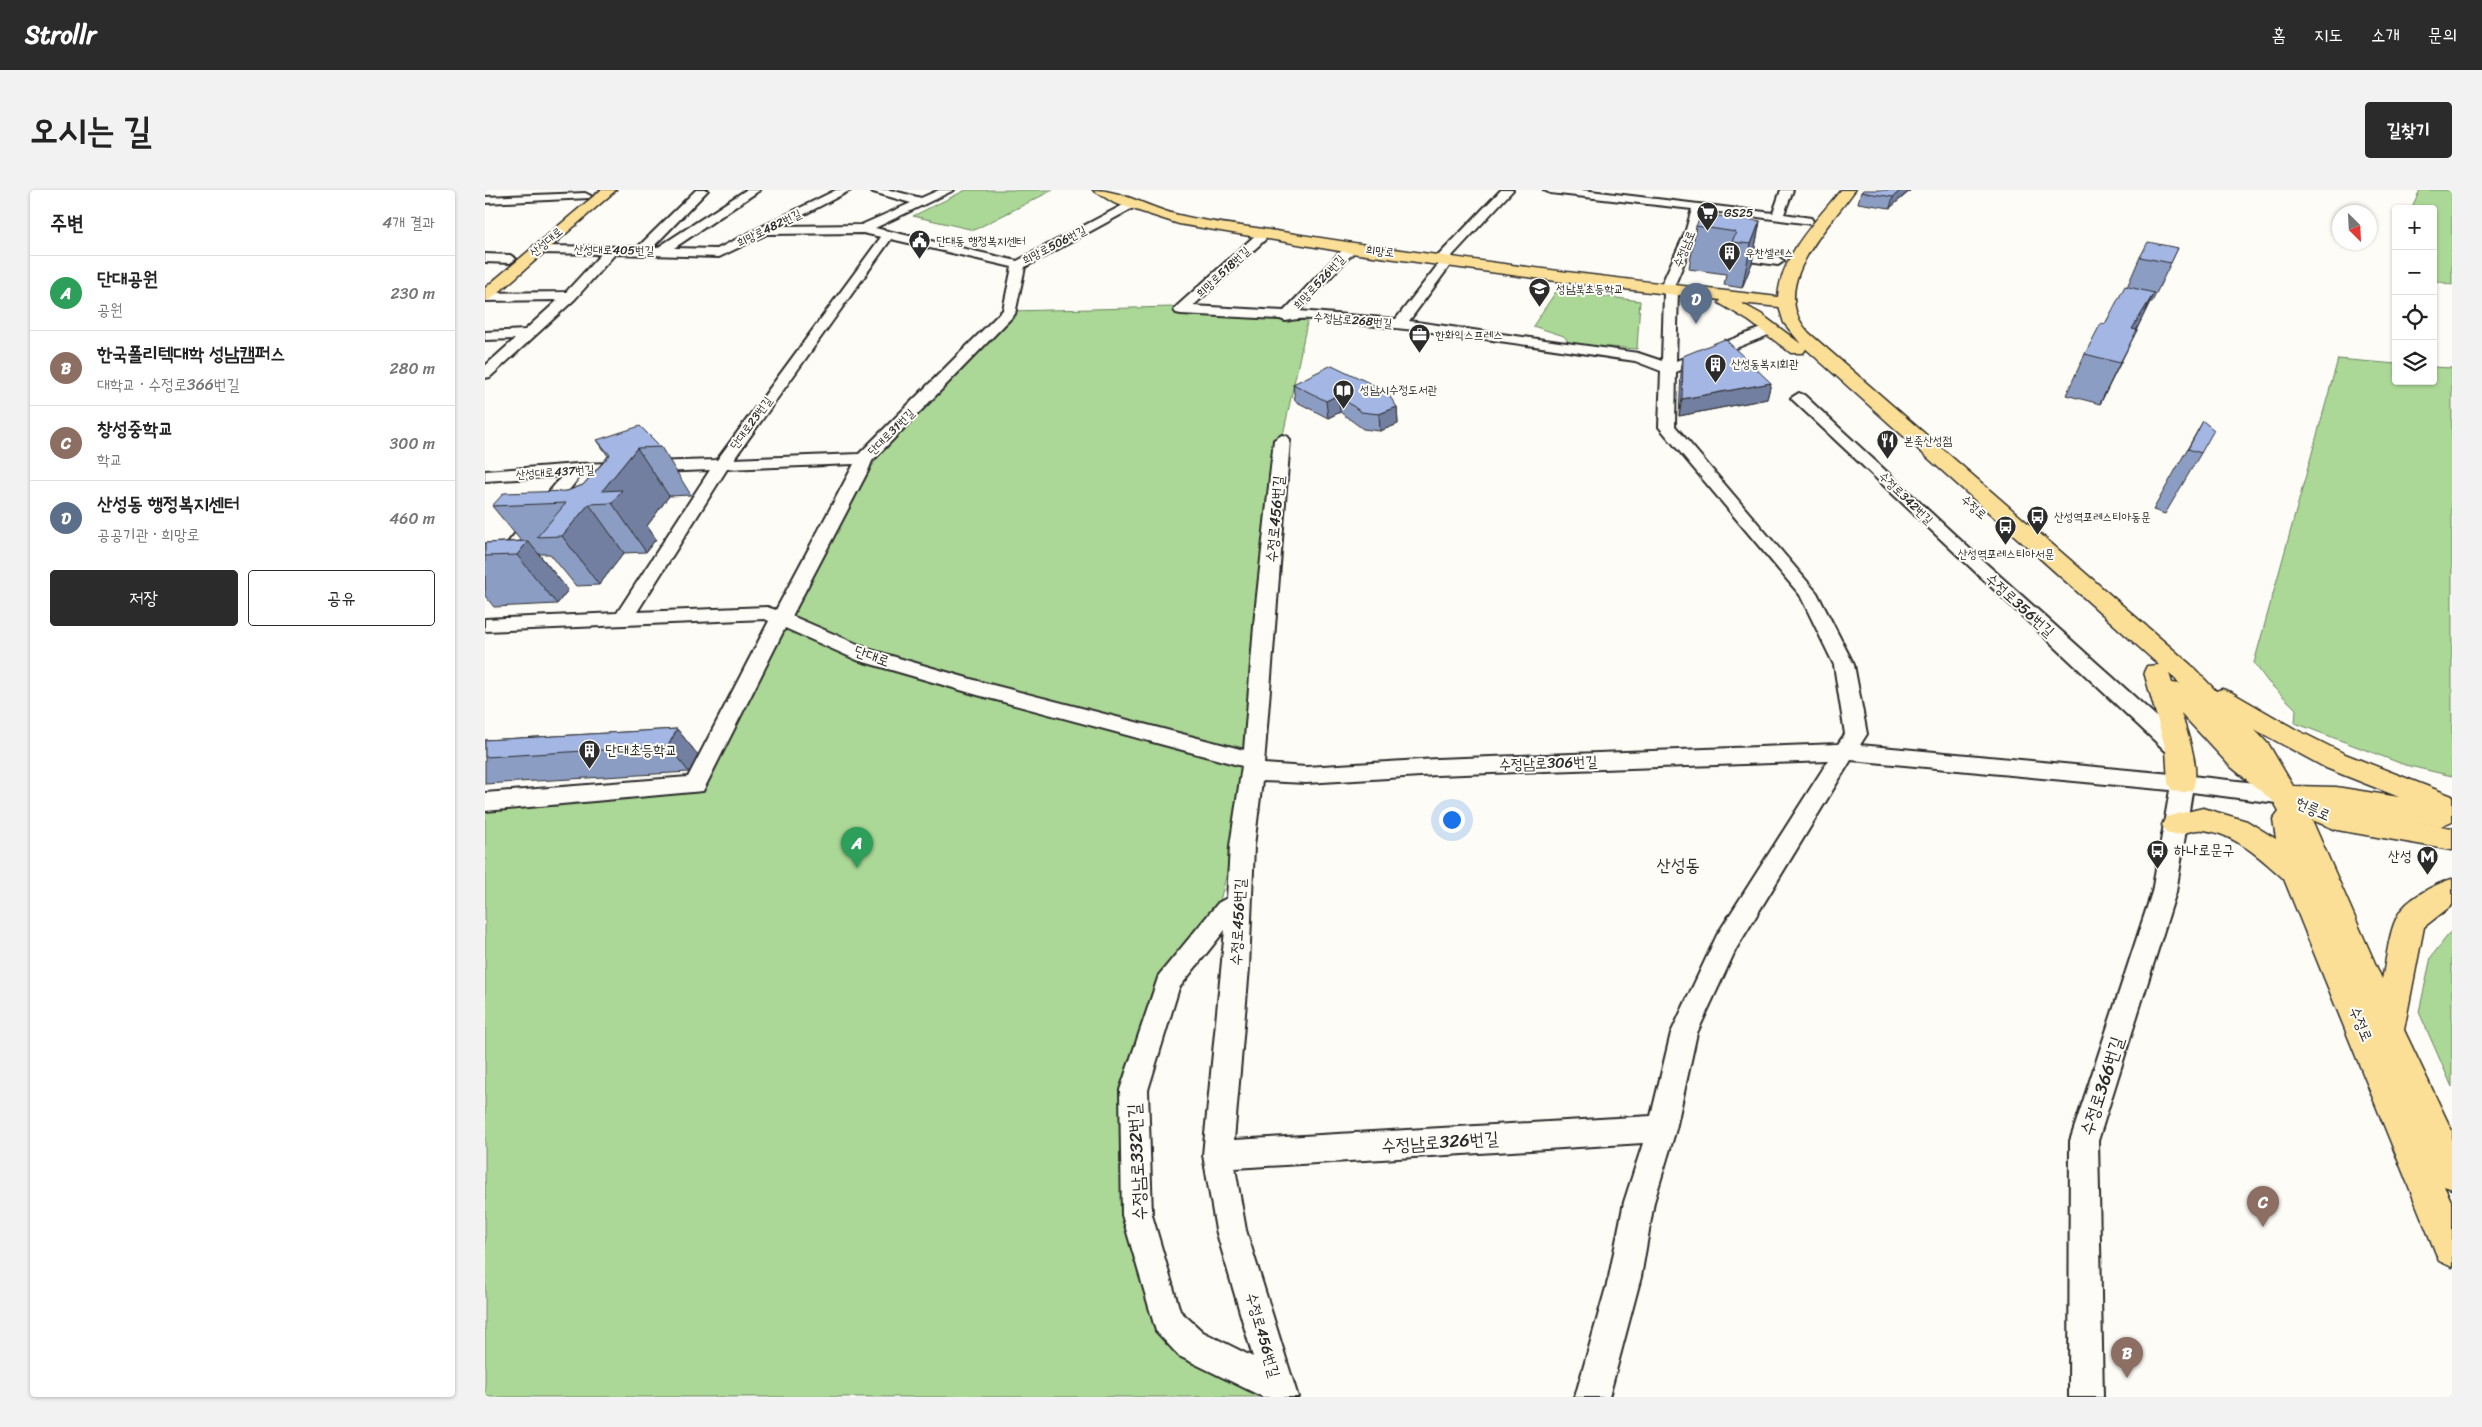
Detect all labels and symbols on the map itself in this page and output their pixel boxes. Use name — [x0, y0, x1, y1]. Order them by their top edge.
supermarket icon: GS25 — [1696, 201, 1720, 232]
place label: GS25 — [1724, 202, 1753, 224]
street label: 희망로482번길 — [733, 203, 806, 253]
north arrow — [2332, 205, 2377, 250]
street label: 희망로506번길 — [1018, 219, 1090, 271]
street label: 산성대로 — [524, 221, 568, 263]
street label: 수정남로 — [1666, 227, 1702, 271]
public building icon: 단대동 행정복지센터 — [908, 229, 932, 260]
place label: 단대동 행정복지센터 — [936, 230, 1026, 252]
street label: 산성대로405번길 — [574, 238, 655, 262]
street label: 희망로 — [1364, 238, 1396, 264]
street label: 희망로518번길 — [1191, 241, 1256, 303]
building icon: 우찬셀레스 — [1717, 241, 1741, 272]
place label: 우찬셀레스 — [1745, 242, 1793, 264]
street label: 희망로526번길 — [1287, 249, 1351, 315]
school or university icon: 성남북초등학교 — [1528, 277, 1552, 308]
place label: 성남북초등학교 — [1556, 278, 1624, 300]
pin: D — [1680, 283, 1712, 324]
street label: 수정남로268번길 — [1313, 306, 1394, 334]
office icon: 한화익스프레스 — [1407, 323, 1431, 354]
place label: 한화익스프레스 — [1435, 324, 1503, 346]
building icon: 산성동복지회관 — [1703, 352, 1727, 383]
place label: 산성동복지회관 — [1731, 353, 1799, 375]
library icon: 성남시수정도서관 — [1332, 378, 1356, 409]
place label: 성남시수정도서관 — [1360, 379, 1438, 401]
street label: 단대로23번길 — [724, 391, 778, 454]
street label: 단대로31번길 — [862, 403, 920, 461]
restaurant icon: 본죽산성점 — [1876, 429, 1900, 460]
place label: 본죽산성점 — [1904, 430, 1952, 452]
street label: 산성대로437번길 — [515, 458, 595, 486]
street label: 수정로342번길 — [1873, 466, 1939, 530]
street label: 수정로456번길 — [1258, 474, 1292, 564]
street label: 수정로 — [1956, 489, 1992, 525]
bus stop icon: 산성역포레스티아동문 — [2026, 505, 2050, 536]
place label: 산성역포레스티아동문 — [2054, 506, 2151, 528]
bus stop icon: 산성역포레스티아서문 — [1994, 515, 2018, 546]
place label: 산성역포레스티아서문 — [1958, 543, 2054, 565]
street label: 수정로356번길 — [1979, 566, 2061, 644]
street label: 단대로 — [851, 638, 893, 674]
place label: 단대초등학교 — [605, 737, 677, 763]
building icon: 단대초등학교 — [577, 738, 601, 769]
street label: 수정남로306번길 — [1498, 748, 1598, 778]
street label: 헌릉로 — [2291, 790, 2335, 828]
your location — [1439, 807, 1465, 833]
pin: A — [841, 827, 873, 868]
place label: 하나로문구 — [2174, 837, 2234, 863]
bus stop icon: 하나로문구 — [2146, 838, 2170, 869]
place label: 산성 — [2388, 843, 2412, 869]
metro station icon: 산성 — [2416, 844, 2440, 875]
district label: 산성동 — [1656, 849, 1700, 881]
street label: 수정로456번길 — [1223, 878, 1253, 966]
street label: 수정로 — [2342, 1002, 2380, 1046]
street label: 수정로366번길 — [2071, 1032, 2133, 1140]
street label: 수정남로332번길 — [1118, 1102, 1156, 1221]
street label: 수정남로326번길 — [1380, 1122, 1500, 1162]
pin: C — [2247, 1186, 2279, 1227]
street label: 수정로456번길 — [1238, 1289, 1288, 1381]
pin: B — [2111, 1337, 2143, 1378]

